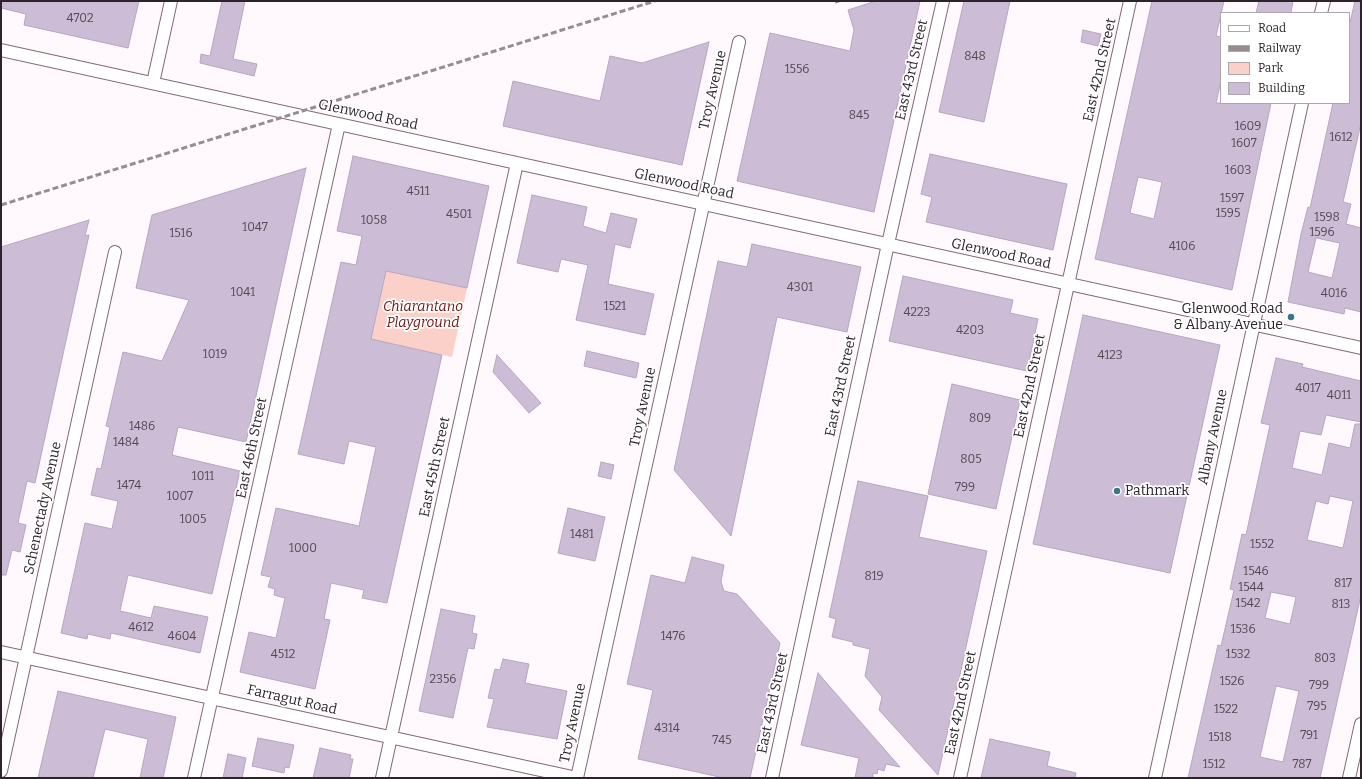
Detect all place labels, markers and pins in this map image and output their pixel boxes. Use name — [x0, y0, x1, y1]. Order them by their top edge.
place label: Glenwood Road & Albany Avenue — [1173, 301, 1283, 334]
marker: Glenwood Road & Albany Avenue — [1286, 312, 1296, 322]
place label: Pathmark — [1125, 483, 1189, 499]
marker: Pathmark — [1112, 486, 1122, 496]

